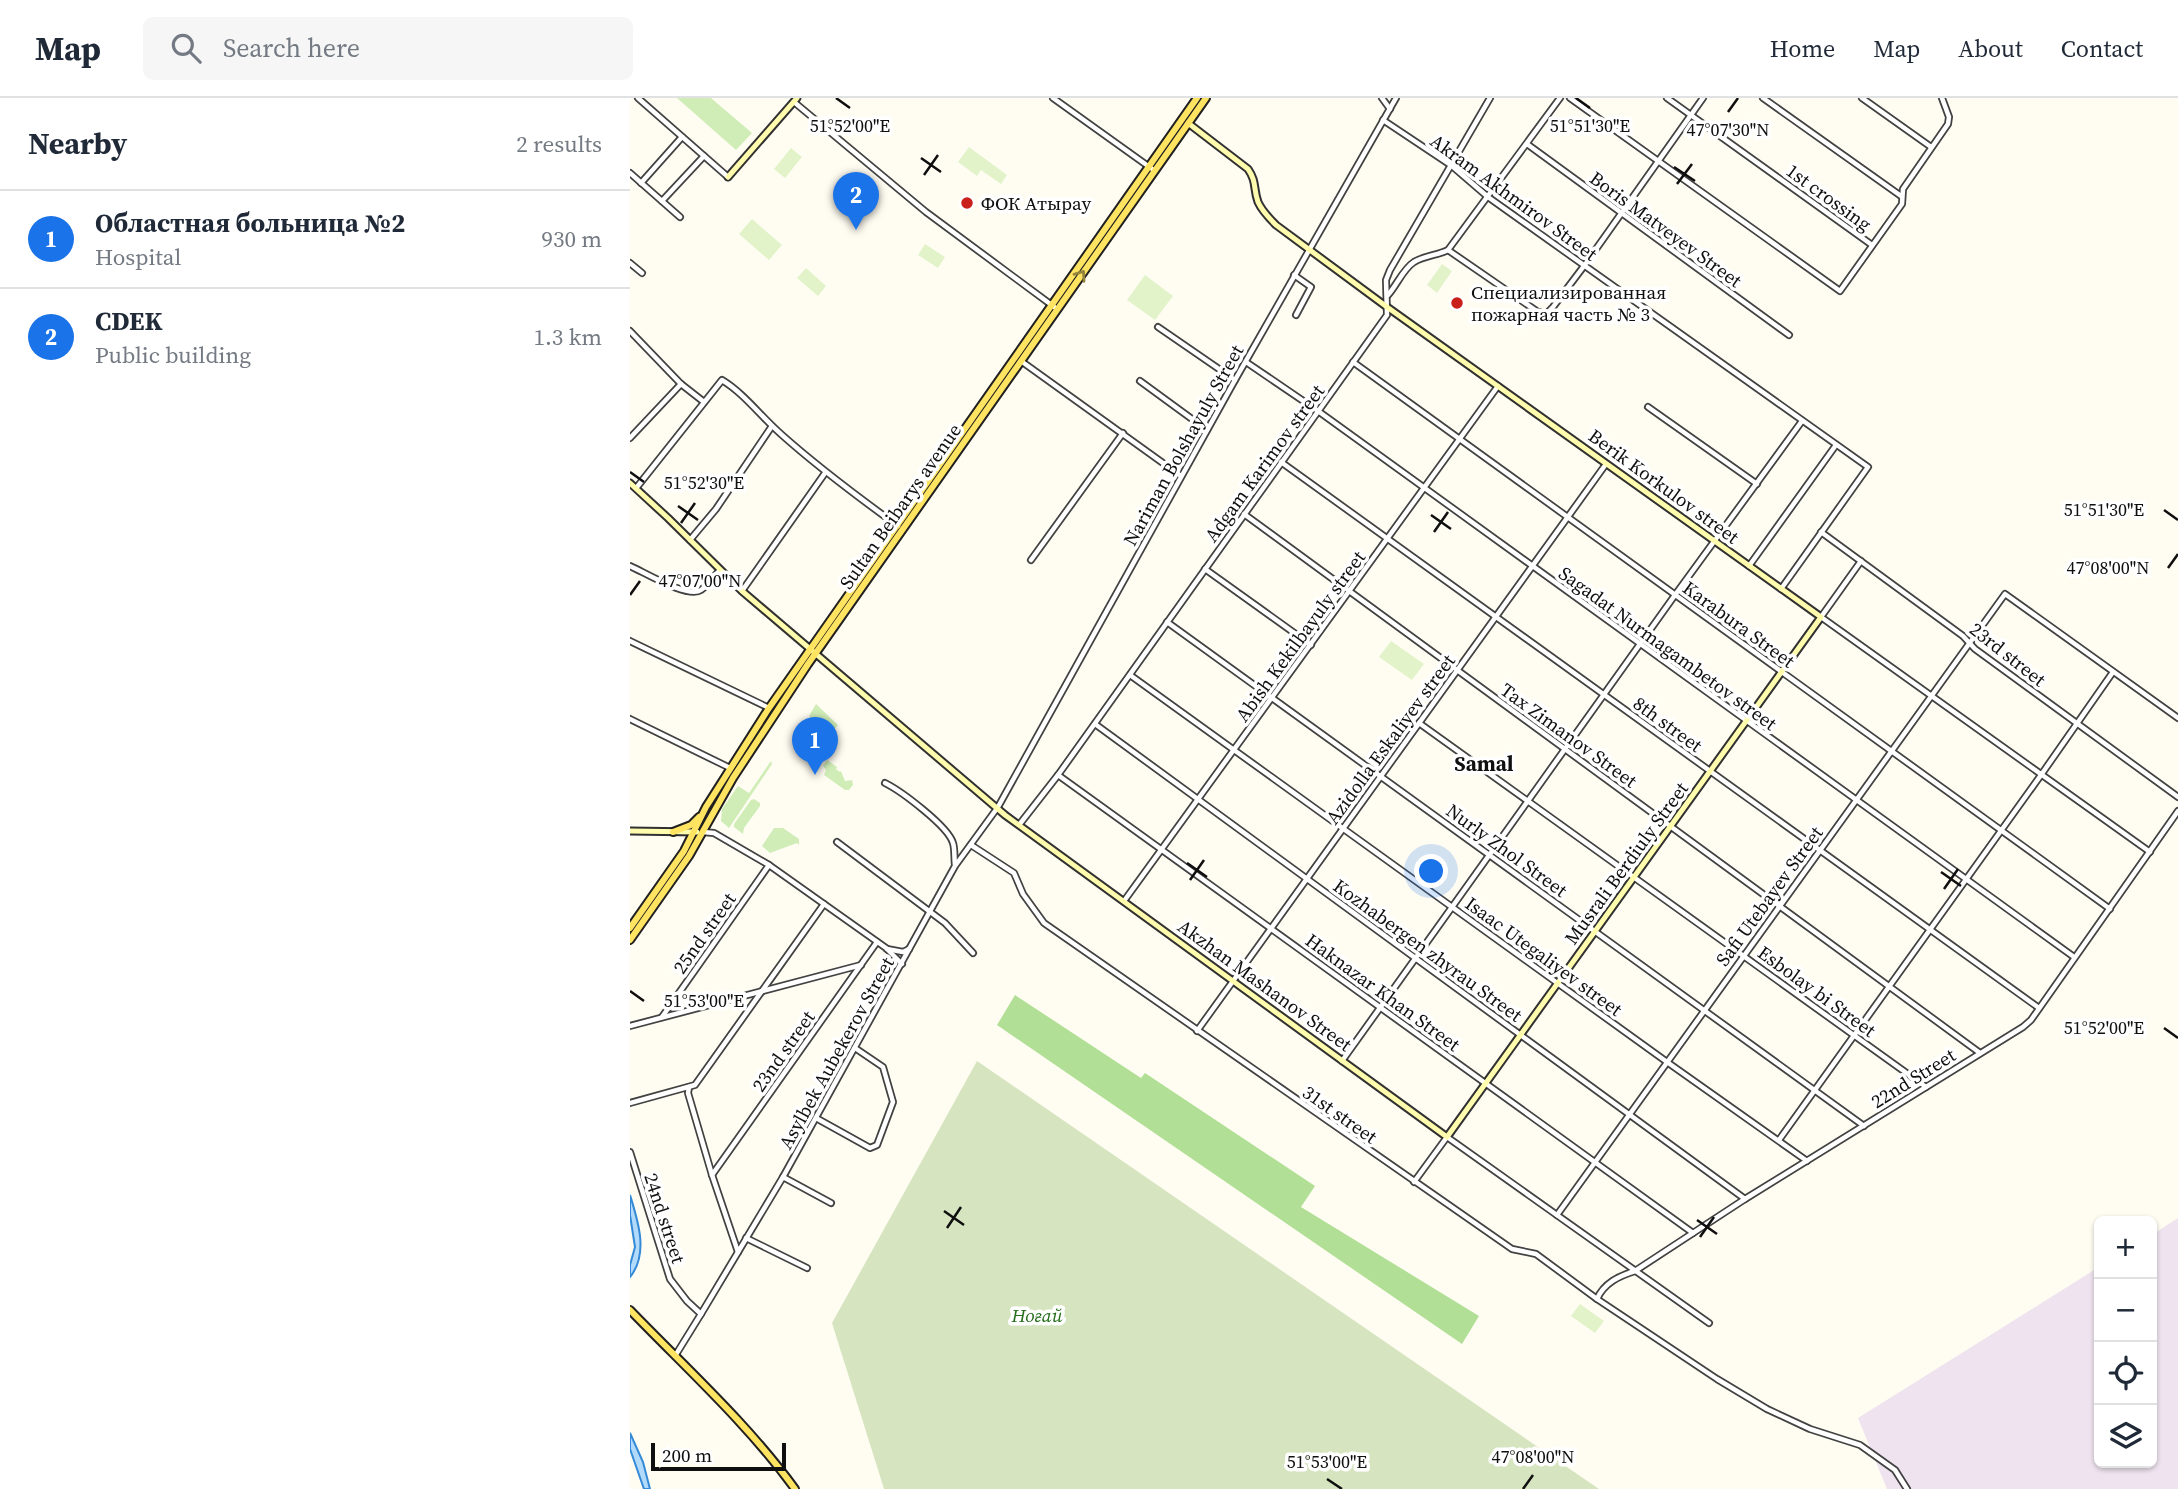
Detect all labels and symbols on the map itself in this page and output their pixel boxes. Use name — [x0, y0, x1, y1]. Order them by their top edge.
text: 51°52'00"E — [810, 113, 890, 138]
text: 51°51'30"E — [1550, 113, 1630, 138]
text: 47°07'30"N — [1687, 117, 1769, 142]
street label: Akram Akhmirov Street — [1425, 128, 1603, 267]
street label: 1st crossing — [1781, 157, 1877, 237]
street label: Boris Matveyev Street — [1585, 165, 1748, 294]
pin: 2 — [833, 172, 879, 230]
place label: ФОК Атырау — [981, 190, 1092, 216]
marker: ФОК Атырау — [959, 195, 975, 211]
one-way arrow — [1073, 270, 1085, 283]
place label: Специализированная пожарная часть № 3 — [1471, 279, 1666, 327]
marker: Специализированная пожарная часть № 3 — [1449, 295, 1465, 311]
street label: Nariman Bolshayuly Street — [1117, 339, 1250, 550]
street label: Adgam Karimov street — [1198, 378, 1330, 547]
street label: Sultan Beibarys avenue — [833, 418, 967, 594]
street label: Berik Korkulov street — [1583, 423, 1745, 550]
text: 51°52'30"E — [664, 470, 744, 495]
text: 51°51'30"E — [2064, 497, 2144, 522]
street label: Abish Kekilbayuly street — [1229, 545, 1371, 727]
text: 47°08'00"N — [2067, 555, 2149, 580]
street label: Sagadat Nurmagambetov street — [1554, 560, 1783, 737]
text: 47°07'00"N — [659, 568, 741, 593]
street label: Karabura Street — [1678, 575, 1801, 674]
street label: 23rd street — [1965, 616, 2052, 692]
street label: Azidolla Eskaliyev street — [1319, 648, 1461, 829]
street label: Tax Zimanov Street — [1496, 677, 1643, 794]
street label: 8th street — [1628, 690, 1708, 758]
pin: 1 — [792, 717, 838, 775]
district label: Samal — [1454, 749, 1514, 778]
street label: Musrali Berdiuly Street — [1558, 776, 1694, 950]
street label: Nurly Zhol Street — [1441, 797, 1573, 903]
street label: Safi Utebayev Street — [1709, 820, 1829, 971]
your location — [1414, 854, 1448, 888]
street label: Kozhabergen zhyrau Street — [1328, 873, 1528, 1028]
street label: 25nd street — [667, 887, 742, 979]
street label: Isaac Utegaliyev street — [1460, 890, 1628, 1022]
street label: Akzhan Mashanov Street — [1173, 913, 1358, 1057]
street label: Haknazar Khan Street — [1300, 927, 1466, 1057]
street label: Esbolay bi Street — [1753, 939, 1882, 1043]
street label: Asylbek Aubekerov Street — [772, 952, 900, 1154]
text: 51°53'00"E — [664, 988, 744, 1013]
street label: 23nd street — [746, 1005, 821, 1097]
text: 51°52'00"E — [2064, 1015, 2144, 1040]
street label: 22nd Street — [1866, 1041, 1961, 1114]
street label: 31st street — [1297, 1079, 1383, 1150]
street label: 24nd street — [638, 1169, 692, 1267]
park label: Ноғай — [1010, 1302, 1063, 1328]
scale bar — [651, 1440, 786, 1472]
text: 47°08'00"N — [1492, 1444, 1574, 1469]
text: 51°53'00"E — [1287, 1449, 1367, 1474]

